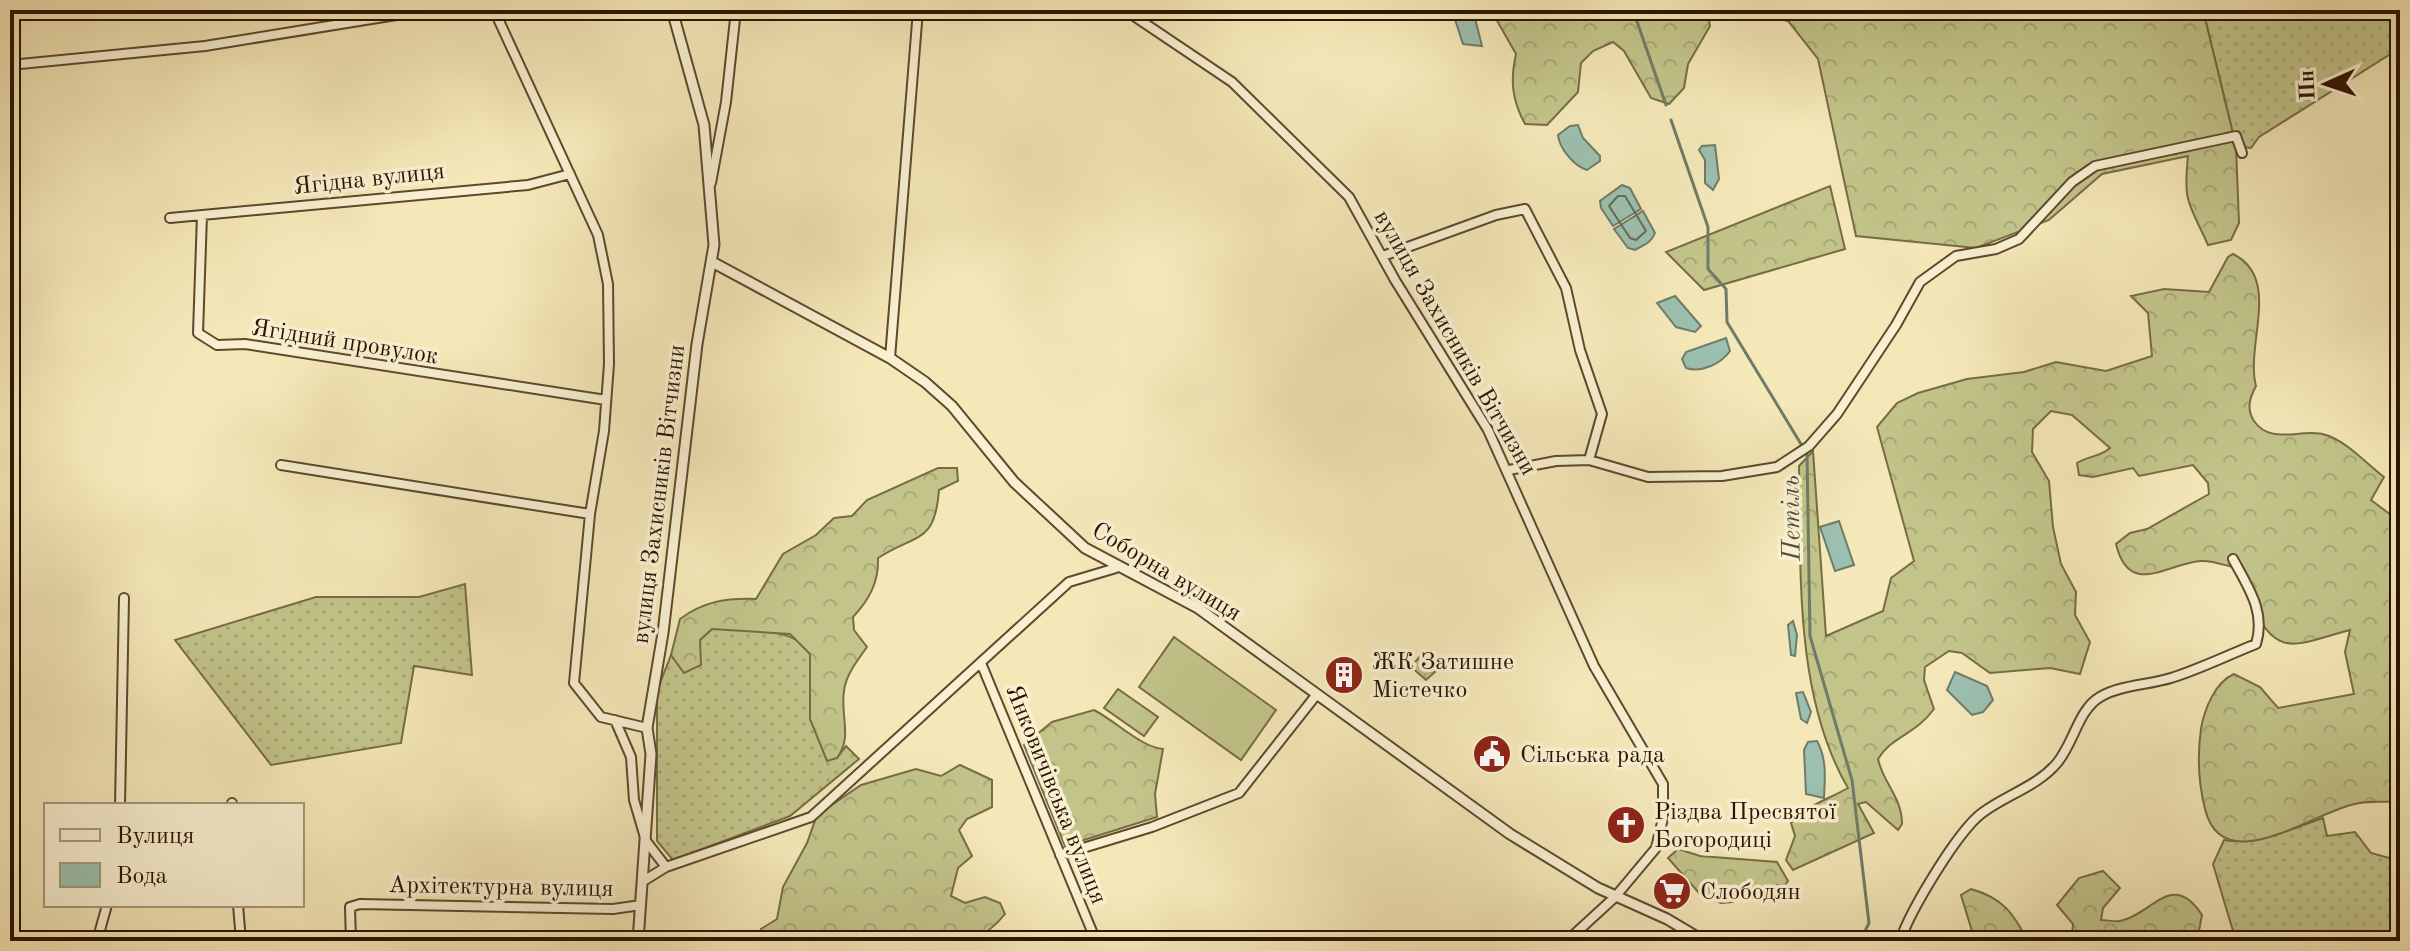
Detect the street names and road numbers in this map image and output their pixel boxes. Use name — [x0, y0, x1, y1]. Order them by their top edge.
street label: Ягідна вулиця — [292, 160, 446, 200]
street label: вулиця Захисників Вітчизни — [1368, 206, 1540, 480]
street label: Ягідний провулок — [250, 316, 440, 370]
street label: вулиця Захисників Вітчизни — [630, 343, 690, 645]
street label: Соборна вулиця — [1087, 519, 1245, 627]
street label: Янковичівська вулиця — [1000, 682, 1110, 908]
street label: Архітектурна вулиця — [388, 874, 614, 902]

